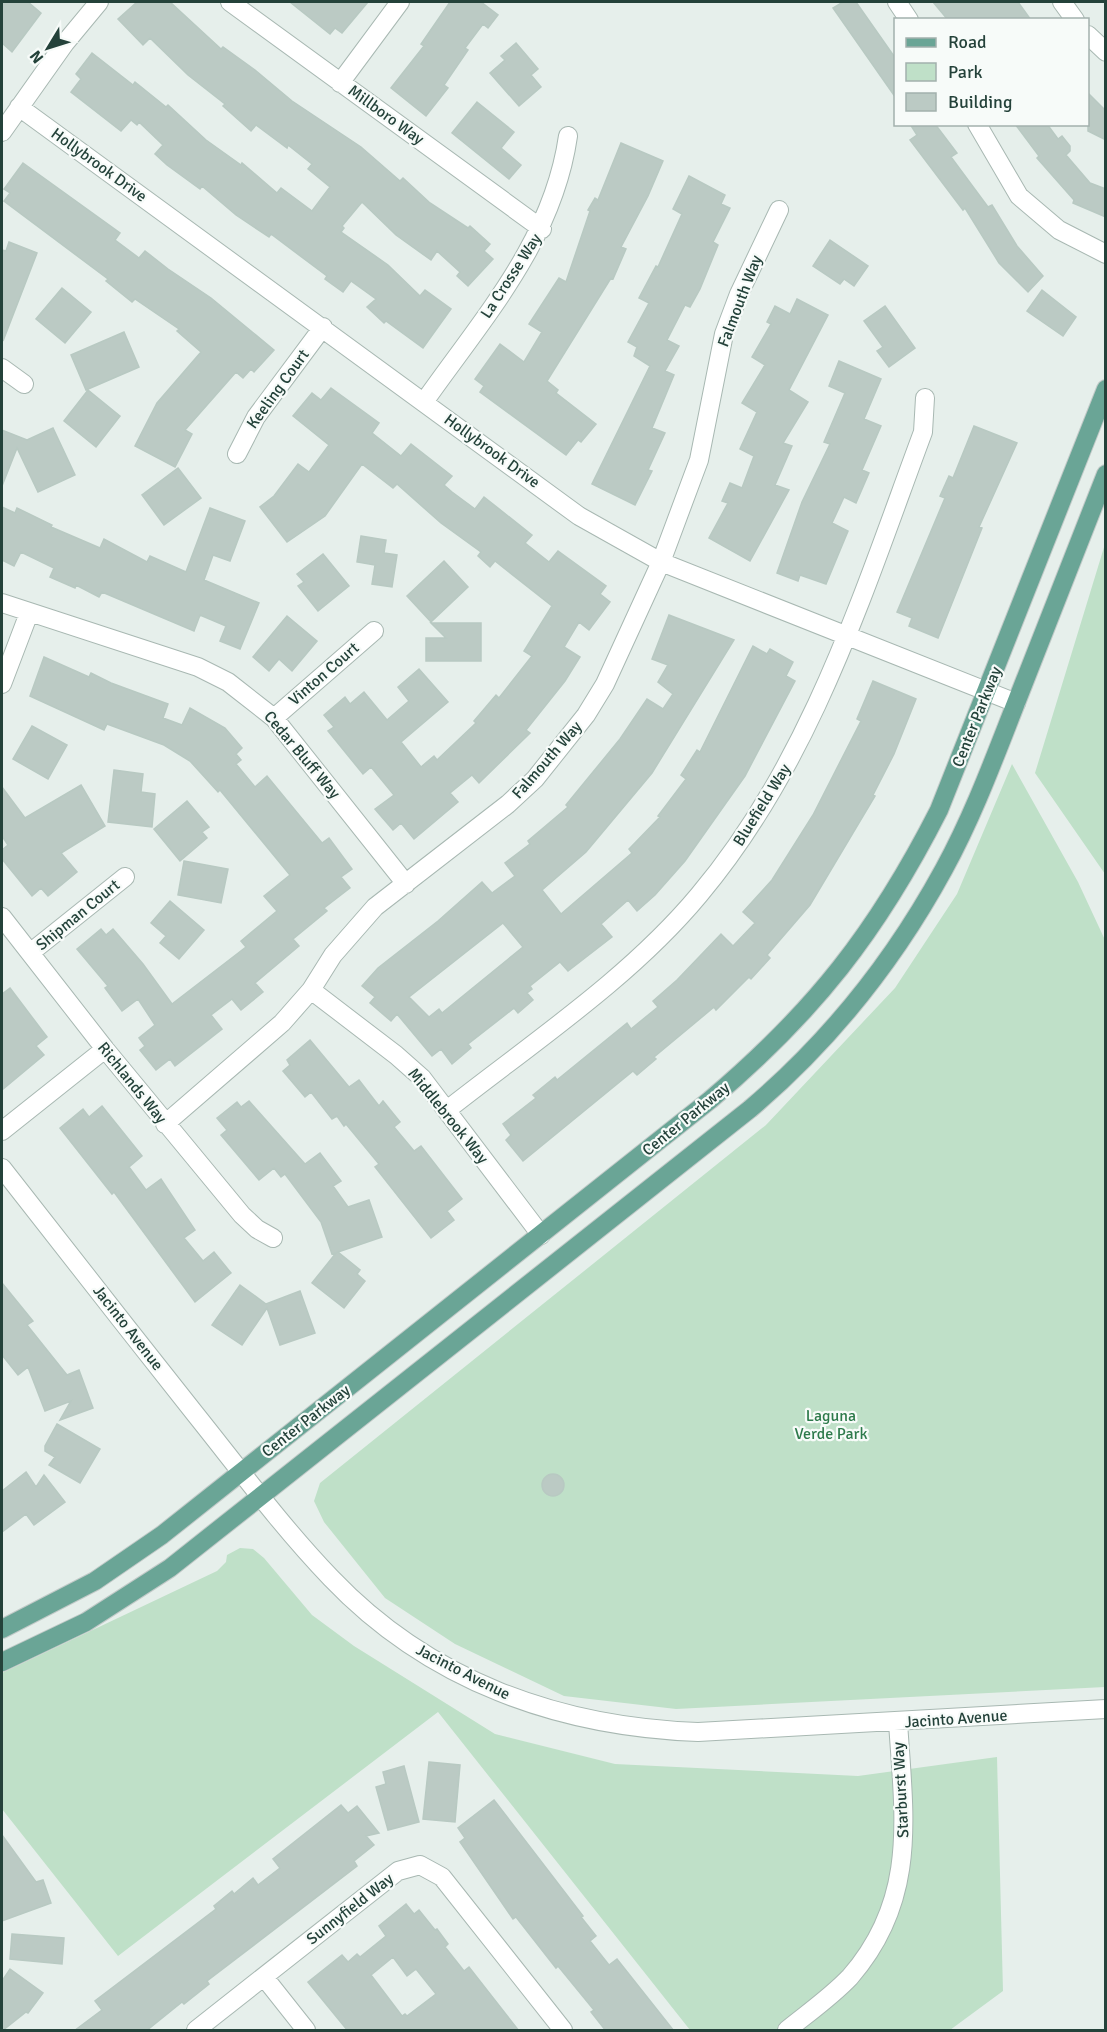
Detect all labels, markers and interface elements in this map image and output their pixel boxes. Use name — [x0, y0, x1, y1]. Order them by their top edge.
north arrow — [18, 18, 78, 78]
legend — [894, 18, 1089, 126]
text: Road — [948, 31, 987, 53]
text: N — [26, 46, 48, 67]
text: Park — [948, 61, 983, 83]
street label: Millboro Way — [344, 81, 428, 150]
text: Building — [948, 91, 1012, 113]
street label: Hollybrook Drive — [47, 124, 151, 206]
street label: La Crosse Way — [476, 229, 546, 322]
street label: Falmouth Way — [713, 252, 767, 350]
street label: Keeling Court — [242, 345, 314, 433]
street label: Hollybrook Drive — [440, 410, 544, 492]
street label: Vinton Court — [285, 638, 364, 710]
street label: Center Parkway — [948, 663, 1006, 770]
street label: Cedar Bluff Way — [259, 707, 345, 803]
street label: Falmouth Way — [508, 717, 587, 803]
street label: Bluefield Way — [729, 760, 795, 850]
street label: Shipman Court — [32, 875, 124, 955]
street label: Richlands Way — [93, 1038, 171, 1128]
street label: Middlebrook Way — [403, 1064, 493, 1168]
street label: Center Parkway — [638, 1077, 734, 1160]
street label: Jacinto Avenue — [88, 1281, 168, 1375]
street label: Center Parkway — [258, 1380, 355, 1462]
park label: Laguna Verde Park — [795, 1406, 867, 1444]
street label: Jacinto Avenue — [413, 1640, 513, 1704]
street label: Jacinto Avenue — [904, 1705, 1008, 1733]
street label: Starburst Way — [888, 1741, 914, 1839]
street label: Sunnyfield Way — [303, 1869, 398, 1949]

